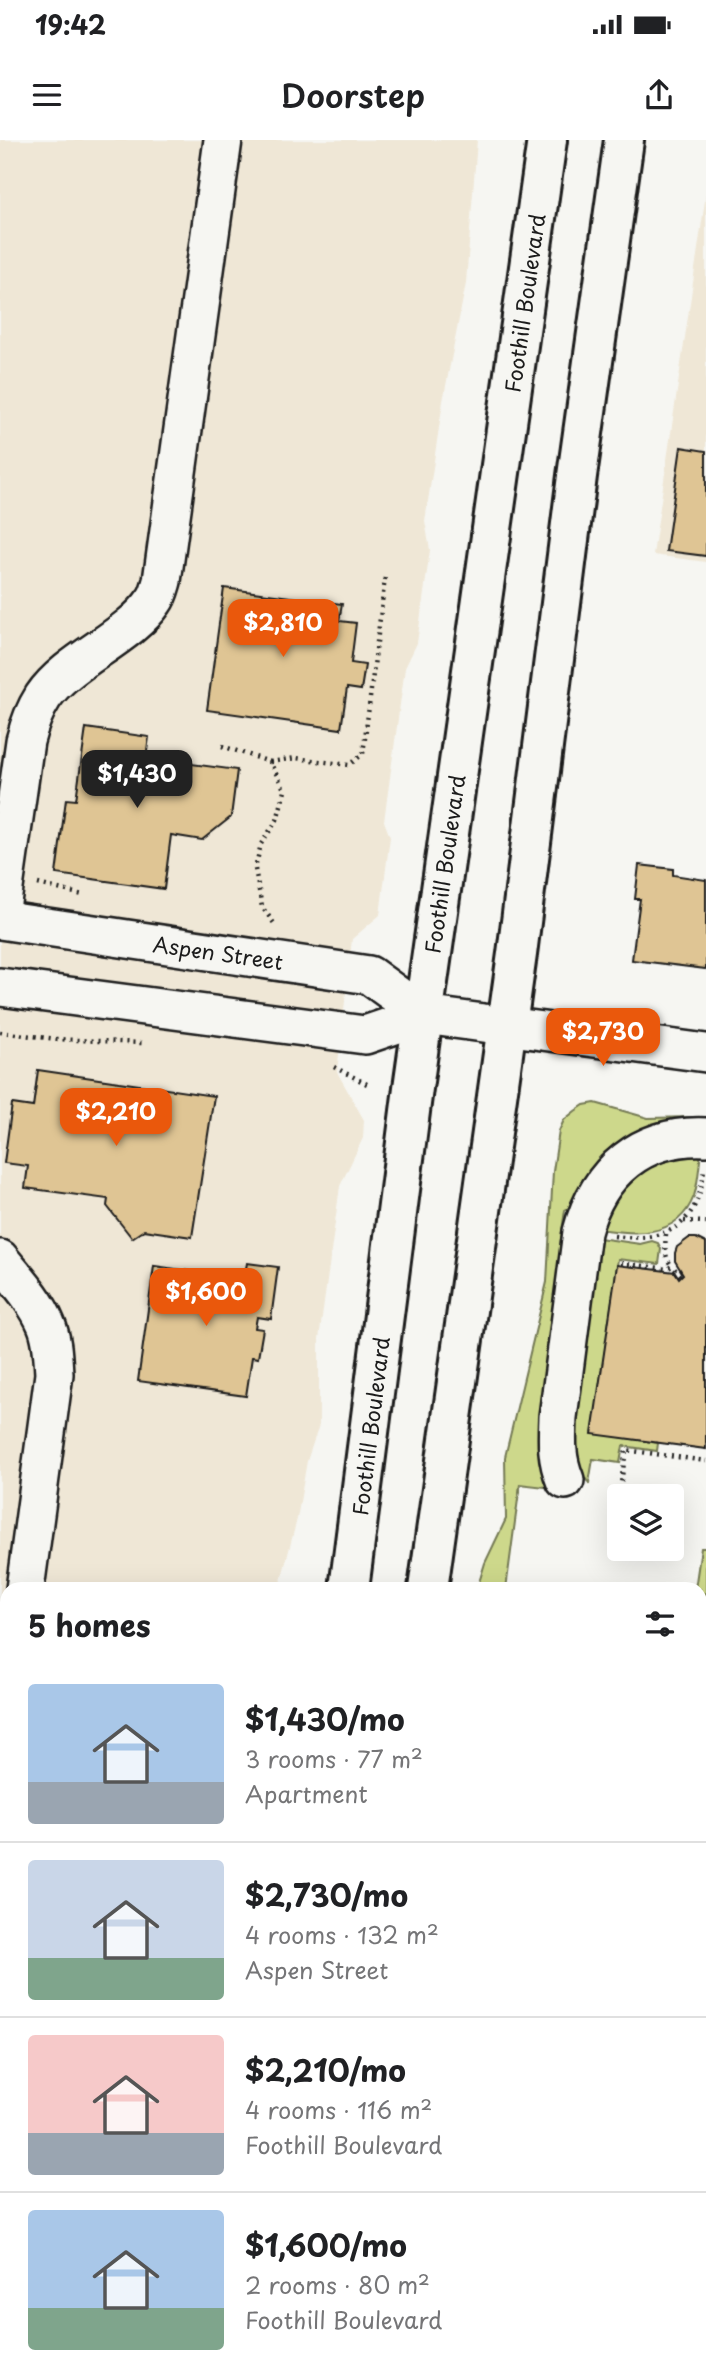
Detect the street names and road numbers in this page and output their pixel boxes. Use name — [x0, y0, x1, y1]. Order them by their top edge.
street label: Foothill Boulevard — [496, 211, 552, 394]
street label: Foothill Boulevard — [416, 772, 472, 955]
street label: Aspen Street — [151, 927, 285, 977]
street label: Foothill Boulevard — [343, 1334, 397, 1517]

